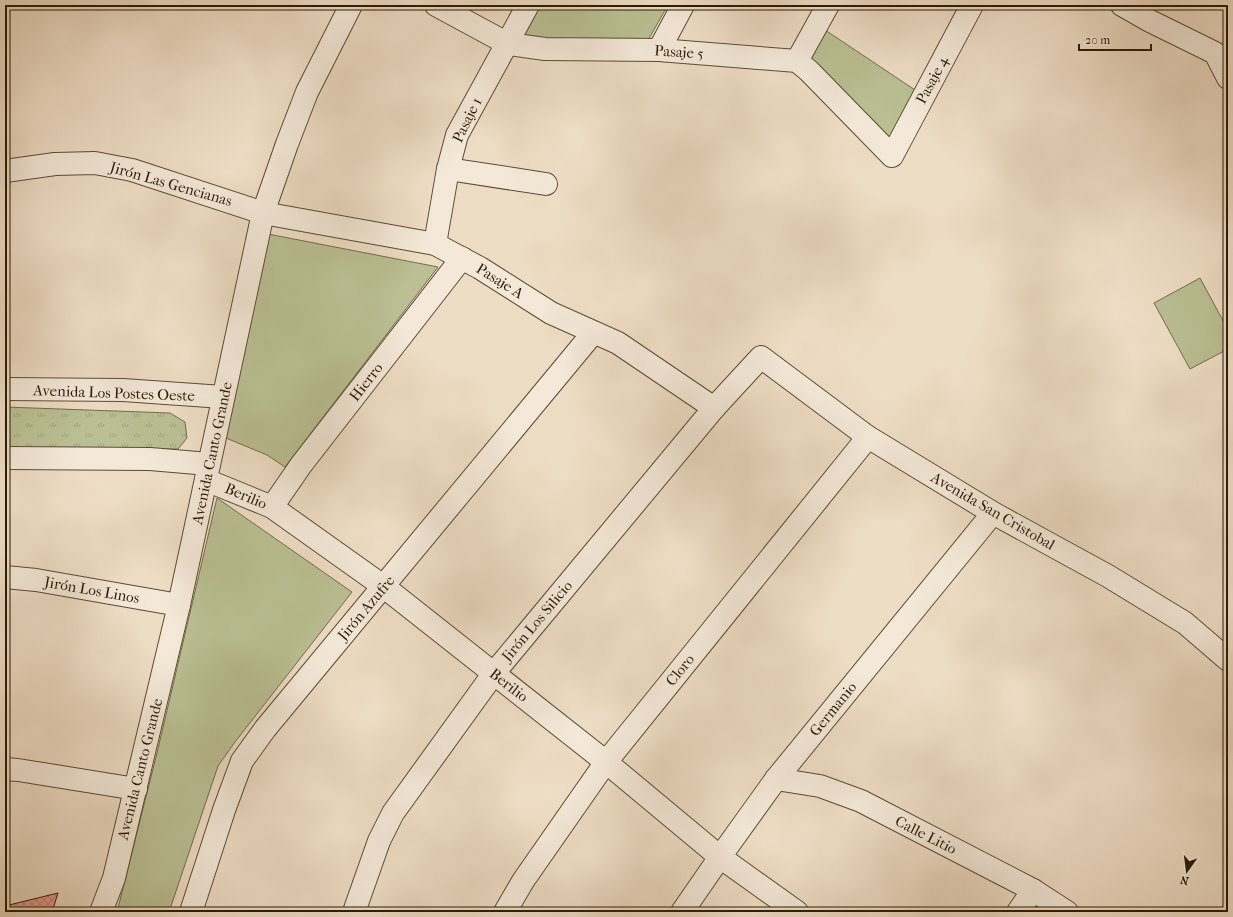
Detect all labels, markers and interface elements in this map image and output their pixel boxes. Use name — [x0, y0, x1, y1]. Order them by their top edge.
scale bar — [1079, 26, 1151, 52]
text: 20 m — [1085, 33, 1110, 47]
street label: Pasaje 5 — [654, 41, 704, 63]
street label: Pasaje 4 — [912, 52, 953, 107]
street label: Pasaje 1 — [448, 94, 486, 146]
street label: Jirón Las Gencianas — [107, 158, 235, 210]
street label: Pasaje A — [473, 259, 527, 303]
street label: Hierro — [345, 359, 387, 405]
street label: Avenida Canto Grande — [188, 379, 236, 527]
street label: Avenida Los Postes Oeste — [32, 381, 196, 405]
street label: Avenida San Cristobal — [927, 468, 1058, 554]
street label: Berilio — [222, 479, 270, 513]
street label: Jirón Azufre — [333, 571, 399, 645]
street label: Jirón Los Linos — [42, 573, 141, 607]
street label: Jirón Los Silicio — [497, 577, 576, 666]
street label: Cloro — [662, 650, 698, 689]
street label: Berilio — [486, 664, 532, 706]
street label: Germanio — [806, 678, 861, 740]
street label: Avenida Canto Grande — [113, 696, 166, 843]
street label: Calle Litio — [892, 812, 960, 858]
north arrow — [1167, 851, 1207, 891]
text: N — [1178, 873, 1190, 888]

